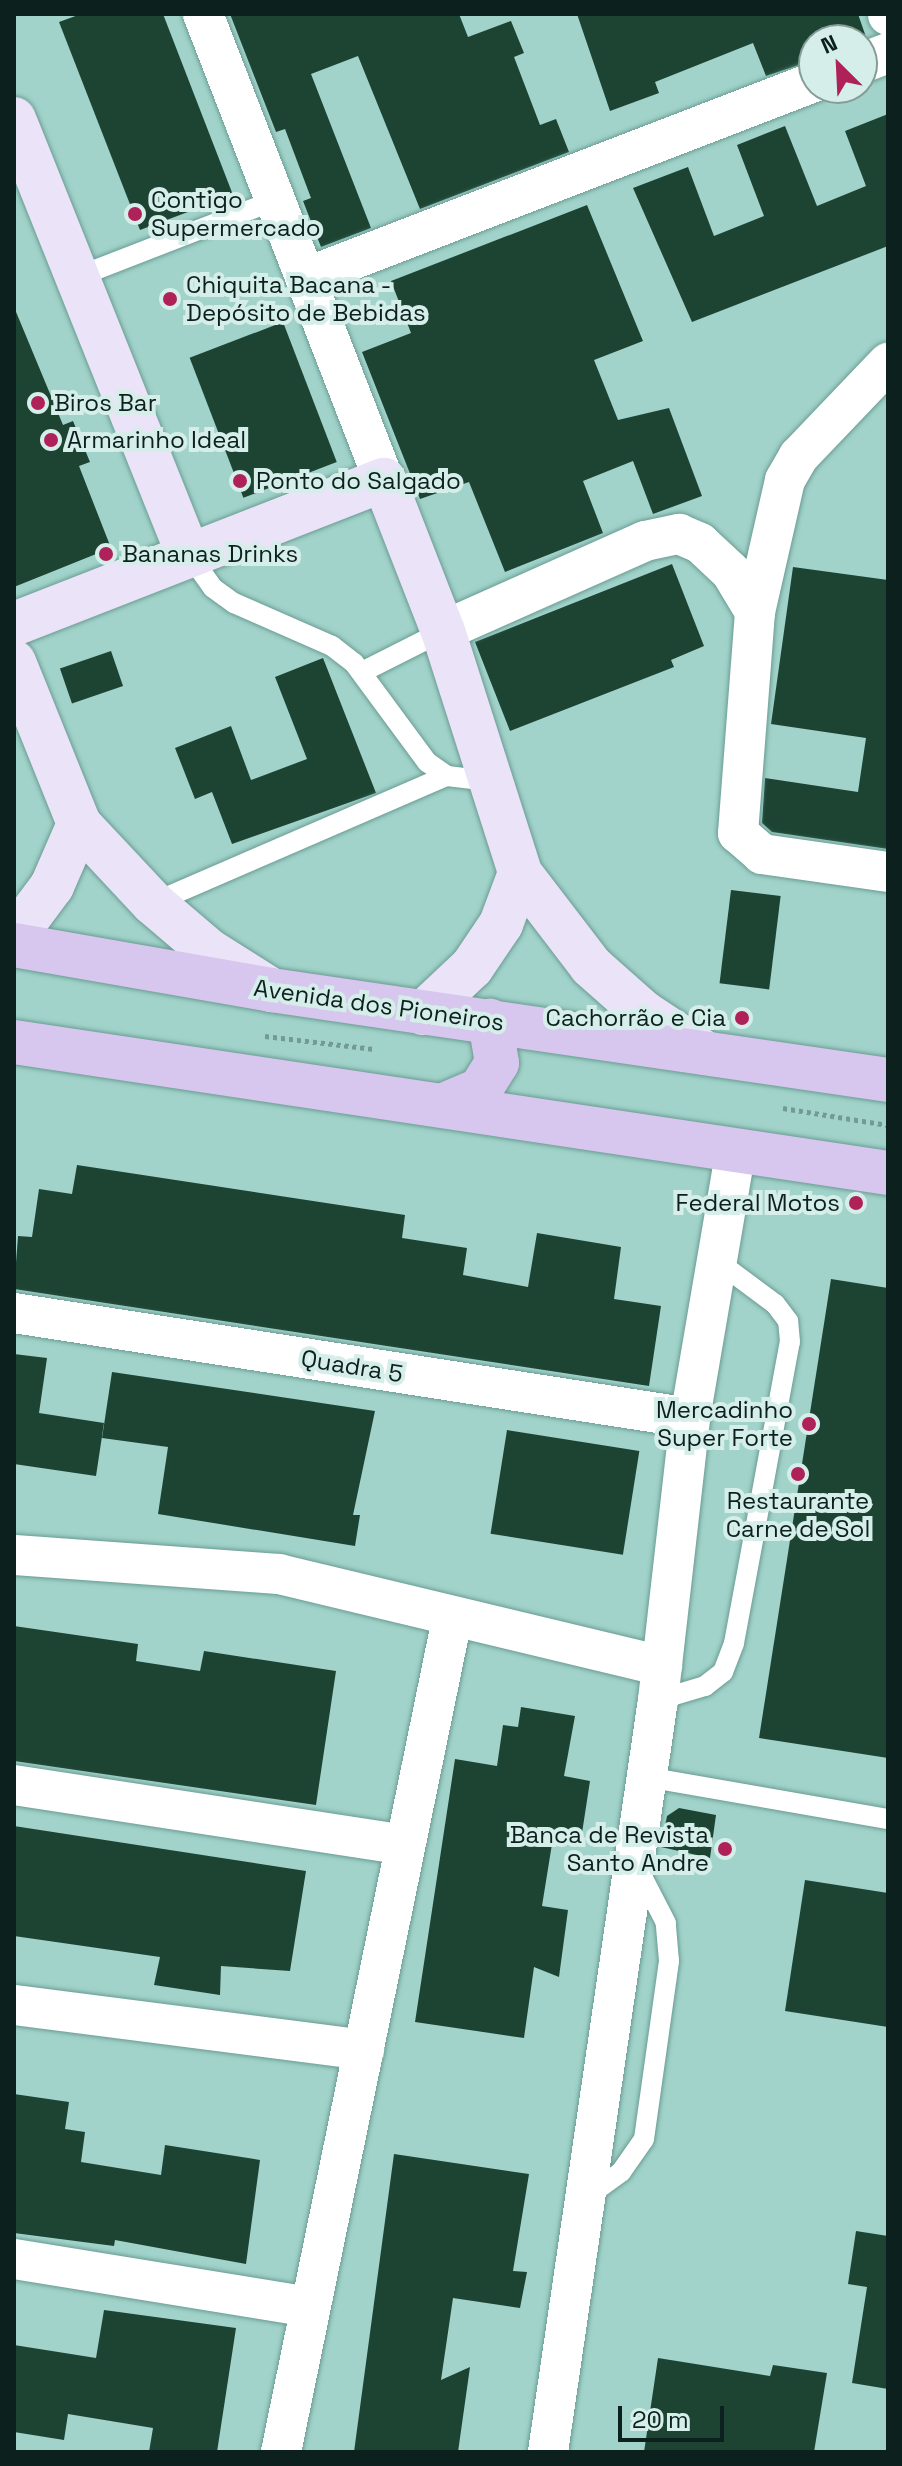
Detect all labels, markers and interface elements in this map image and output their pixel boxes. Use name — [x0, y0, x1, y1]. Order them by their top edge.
north arrow — [798, 24, 878, 104]
text: N — [817, 28, 841, 60]
place label: Contigo Supermercado — [151, 186, 321, 242]
marker: Contigo Supermercado — [126, 205, 144, 223]
place label: Chiquita Bacana - Depósito de Bebidas — [186, 271, 426, 327]
marker: Chiquita Bacana - Depósito de Bebidas — [161, 290, 179, 308]
place label: Biros Bar — [54, 389, 157, 417]
marker: Biros Bar — [29, 394, 47, 412]
place label: Armarinho Ideal — [67, 426, 246, 454]
marker: Armarinho Ideal — [42, 431, 60, 449]
place label: Ponto do Salgado — [256, 467, 461, 495]
marker: Ponto do Salgado — [231, 472, 249, 490]
place label: Bananas Drinks — [122, 540, 298, 568]
marker: Bananas Drinks — [97, 545, 115, 563]
street label: Avenida dos Pioneiros — [252, 973, 506, 1037]
place label: Cachorrão e Cia — [546, 1004, 726, 1032]
marker: Cachorrão e Cia — [733, 1009, 751, 1027]
place label: Federal Motos — [676, 1189, 840, 1217]
marker: Federal Motos — [847, 1194, 865, 1212]
street label: Quadra 5 — [299, 1344, 405, 1388]
place label: Mercadinho Super Forte — [656, 1396, 793, 1452]
marker: Mercadinho Super Forte — [800, 1415, 818, 1433]
marker: Restaurante Carne de Sol — [789, 1465, 807, 1483]
place label: Restaurante Carne de Sol — [726, 1487, 870, 1543]
place label: Banca de Revista Santo Andre — [510, 1821, 709, 1877]
marker: Banca de Revista Santo Andre — [716, 1840, 734, 1858]
scale bar — [622, 2390, 728, 2440]
text: 20 m — [632, 2404, 689, 2435]

